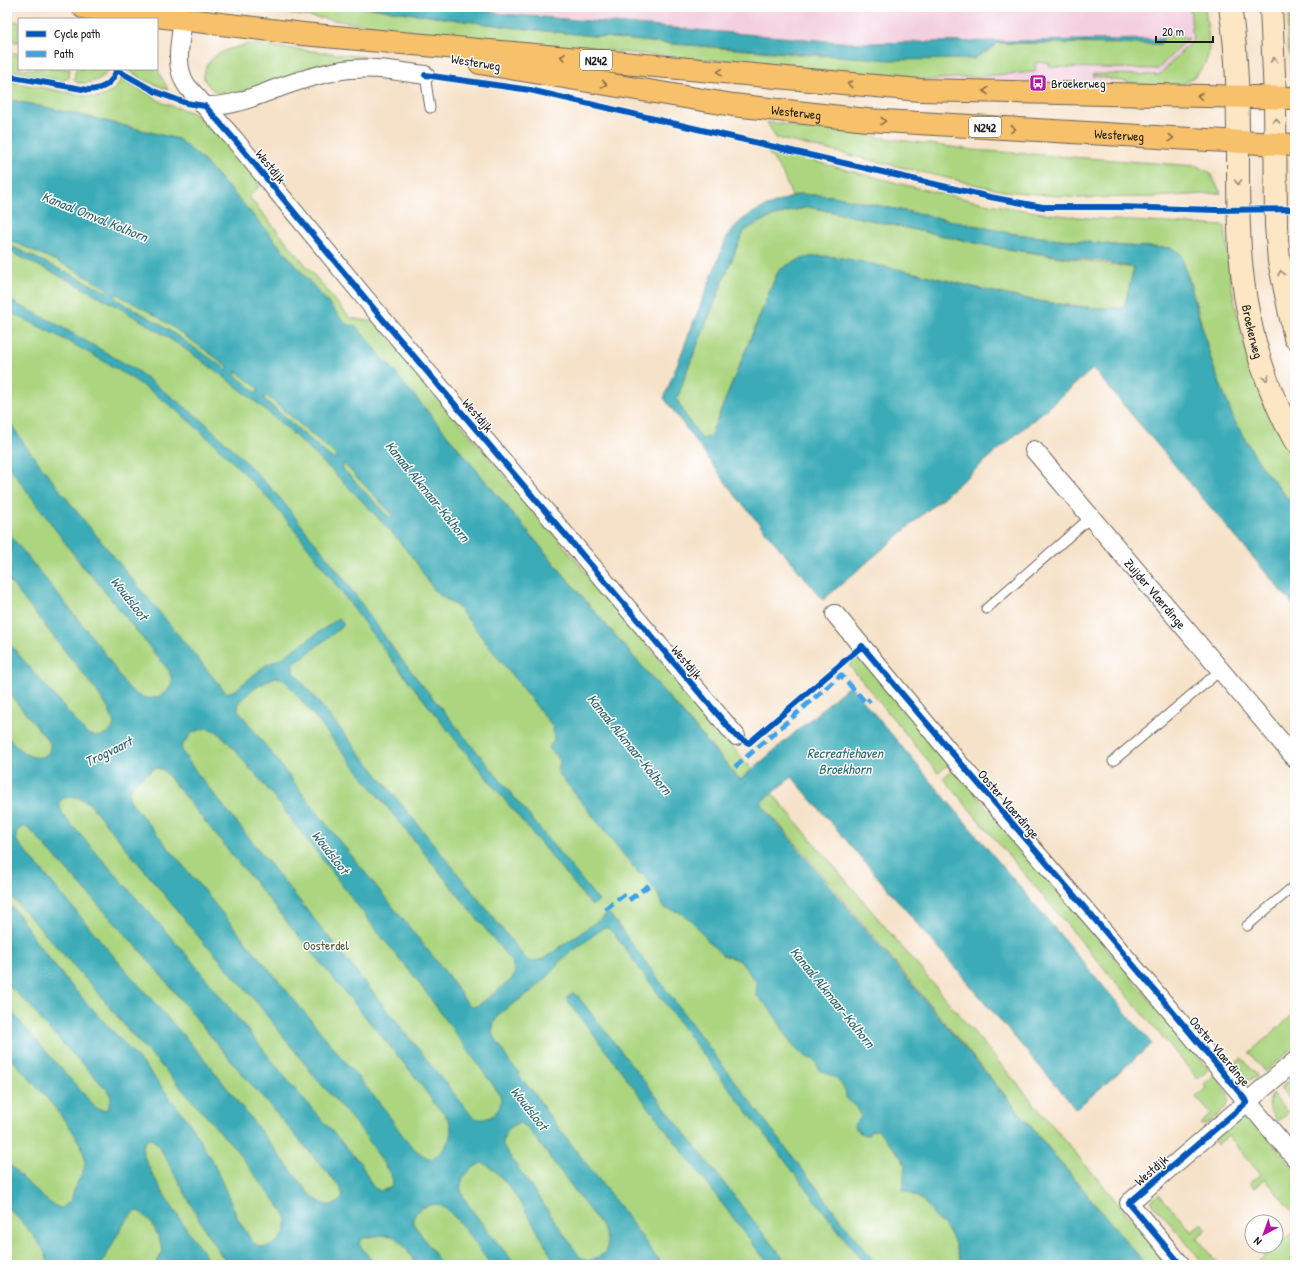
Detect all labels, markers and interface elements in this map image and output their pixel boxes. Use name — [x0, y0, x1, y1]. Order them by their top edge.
legend — [18, 18, 158, 70]
scale bar — [1156, 18, 1213, 44]
text: 20 m — [1162, 23, 1184, 40]
text: Cycle path — [54, 25, 100, 42]
text: Path — [54, 45, 74, 62]
street label: Westerweg — [450, 49, 502, 75]
road number: N242 — [580, 50, 612, 70]
one-way arrow — [560, 53, 566, 62]
one-way arrow — [1270, 57, 1279, 63]
one-way arrow — [717, 67, 723, 76]
bus stop icon: Broekerweg — [1028, 73, 1048, 93]
place label: Broekerweg — [1051, 74, 1106, 92]
one-way arrow — [601, 79, 607, 88]
one-way arrow — [847, 79, 853, 88]
one-way arrow — [983, 87, 989, 96]
one-way arrow — [1197, 92, 1203, 100]
street label: Westerweg — [770, 100, 822, 124]
one-way arrow — [880, 117, 886, 126]
road number: N242 — [969, 117, 1001, 137]
one-way arrow — [1271, 118, 1280, 124]
one-way arrow — [1010, 124, 1016, 133]
street label: Westerweg — [1094, 124, 1145, 145]
one-way arrow — [1168, 134, 1174, 143]
street label: Westdijk — [252, 145, 291, 187]
one-way arrow — [1234, 179, 1242, 185]
water label: Kanaal Omval Kolhorn — [39, 186, 152, 246]
one-way arrow — [1277, 270, 1286, 276]
street label: Broekerweg — [1238, 303, 1268, 361]
one-way arrow — [1261, 375, 1270, 382]
street label: Westdijk — [459, 394, 498, 436]
water label: Kanaal Alkmaar-Kolhorn — [381, 436, 476, 547]
street label: Zuijder Vlaerdinge — [1121, 554, 1191, 632]
water label: Woudsloot — [107, 572, 154, 625]
street label: Westdijk — [668, 641, 707, 683]
water label: Kanaal Alkmaar-Kolhorn — [583, 689, 678, 800]
water label: Trogvaart — [81, 730, 137, 772]
water label: Recreatiehaven Broekhorn — [807, 743, 885, 778]
street label: Ooster Vlaerdinge — [974, 766, 1044, 842]
water label: Woudsloot — [308, 826, 355, 879]
park label: Oosterdel — [303, 936, 349, 954]
water label: Kanaal Alkmaar-Kolhorn — [786, 942, 881, 1053]
street label: Ooster Vlaerdinge — [1185, 1012, 1255, 1090]
water label: Woudsloot — [507, 1082, 554, 1135]
street label: Westdijk — [1130, 1150, 1172, 1190]
north arrow — [1244, 1214, 1284, 1254]
text: N — [1251, 1234, 1264, 1249]

